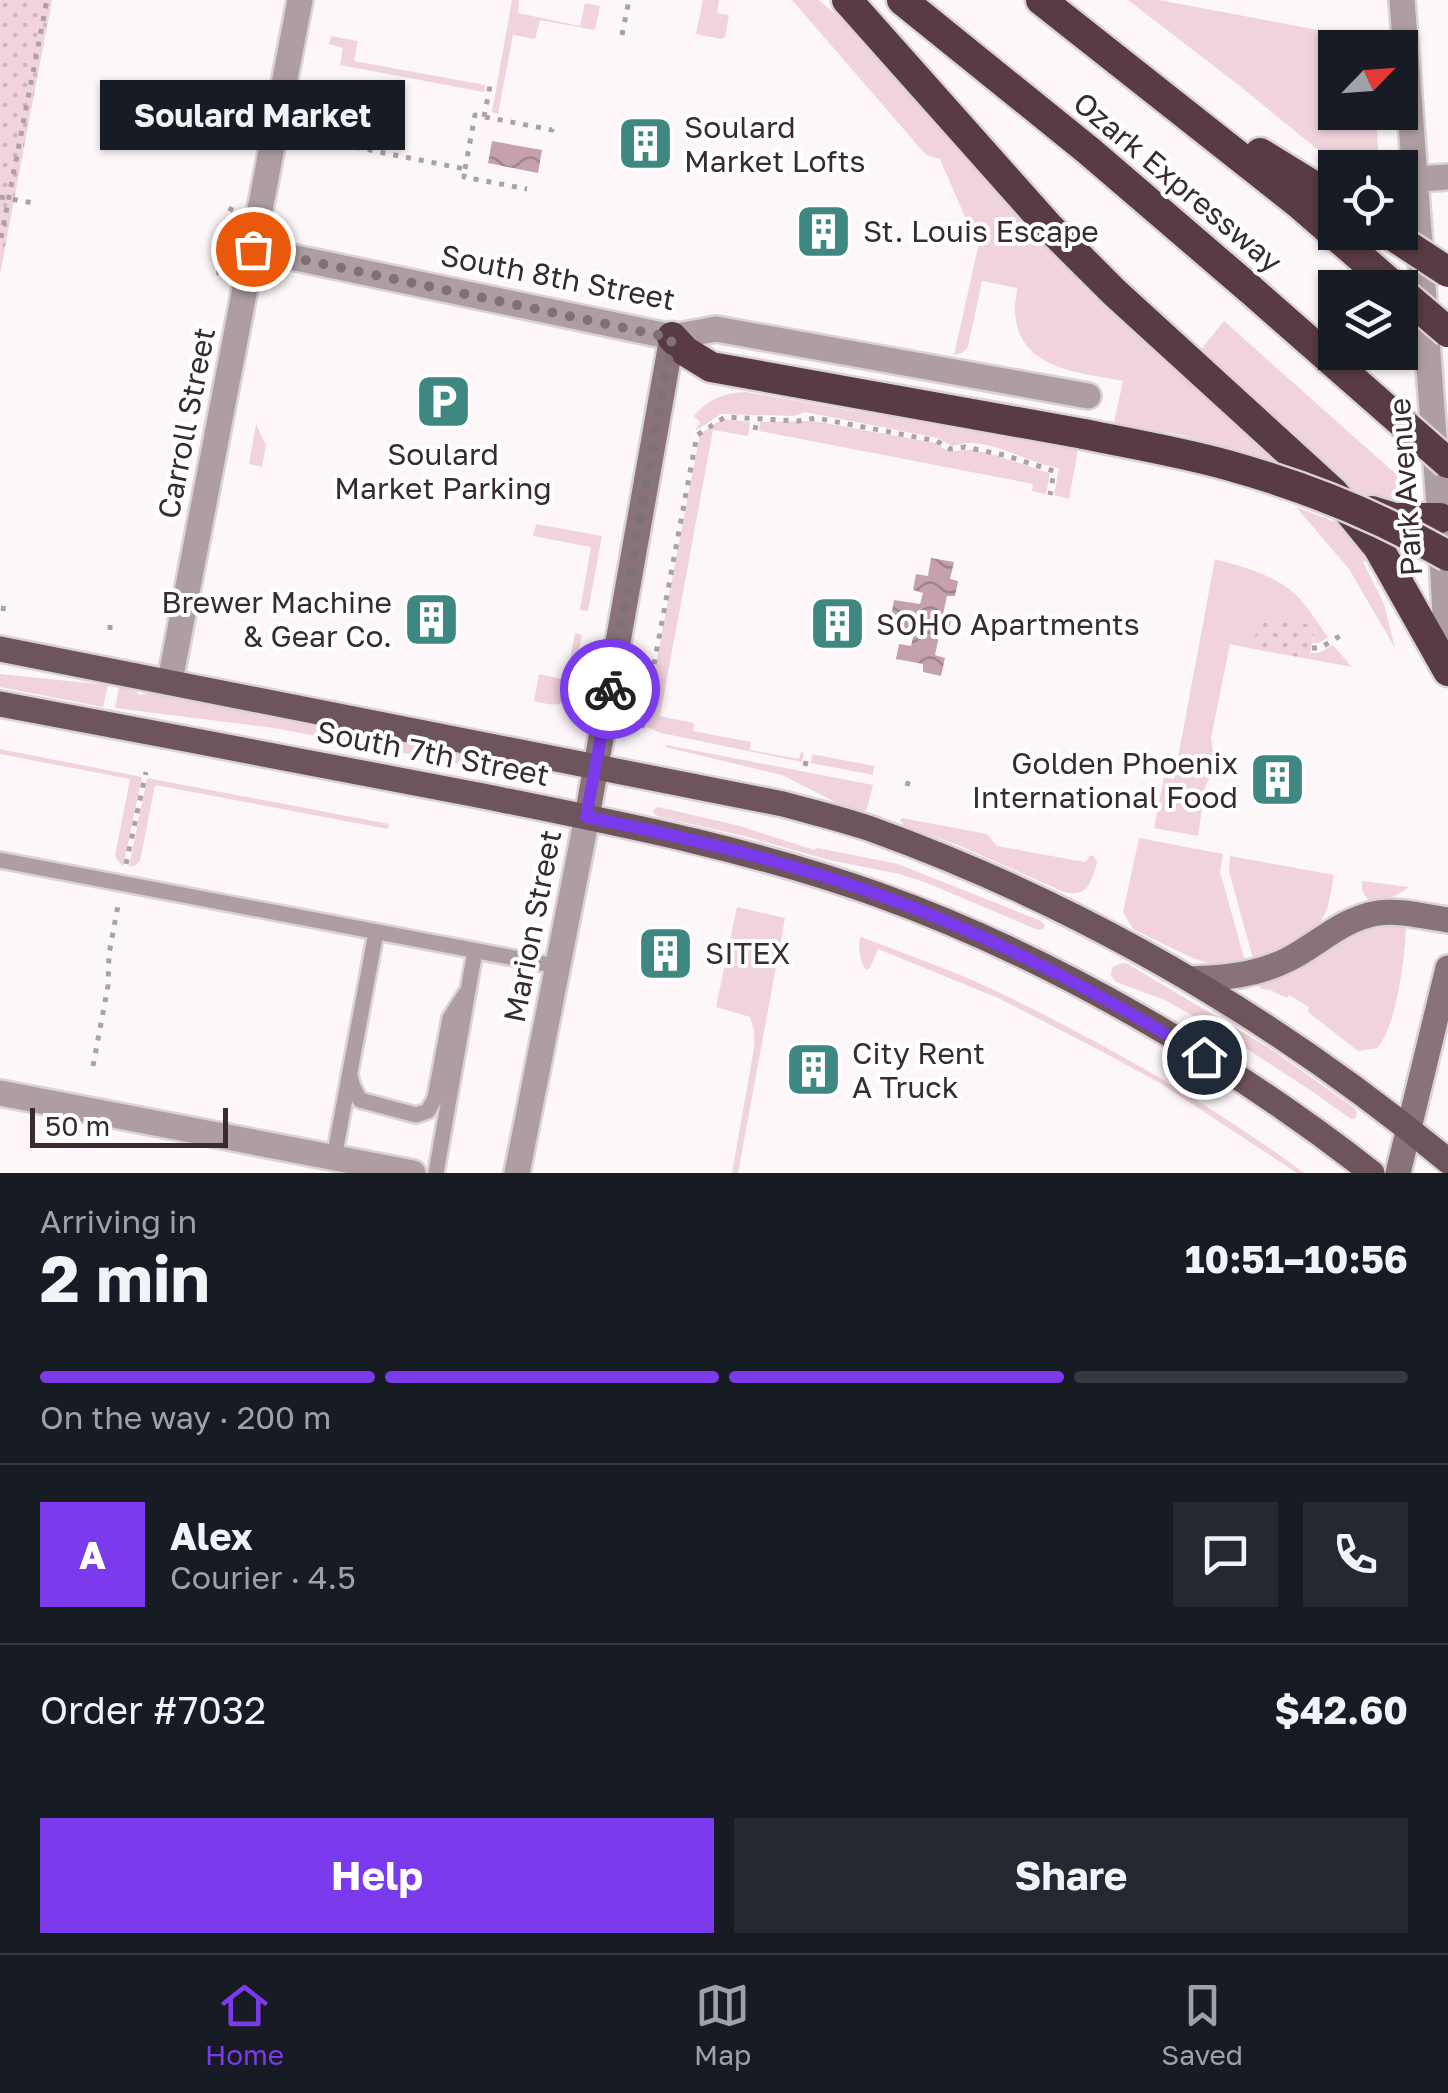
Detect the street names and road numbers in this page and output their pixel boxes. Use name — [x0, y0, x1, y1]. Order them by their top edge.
street label: Ozark Expressway — [1066, 84, 1290, 280]
street label: South 8th Street — [438, 237, 678, 317]
street label: Carroll Street — [150, 324, 222, 522]
street label: Park Avenue — [1381, 397, 1429, 577]
street label: South 7th Street — [314, 713, 552, 793]
street label: Marion Street — [496, 827, 568, 1025]

